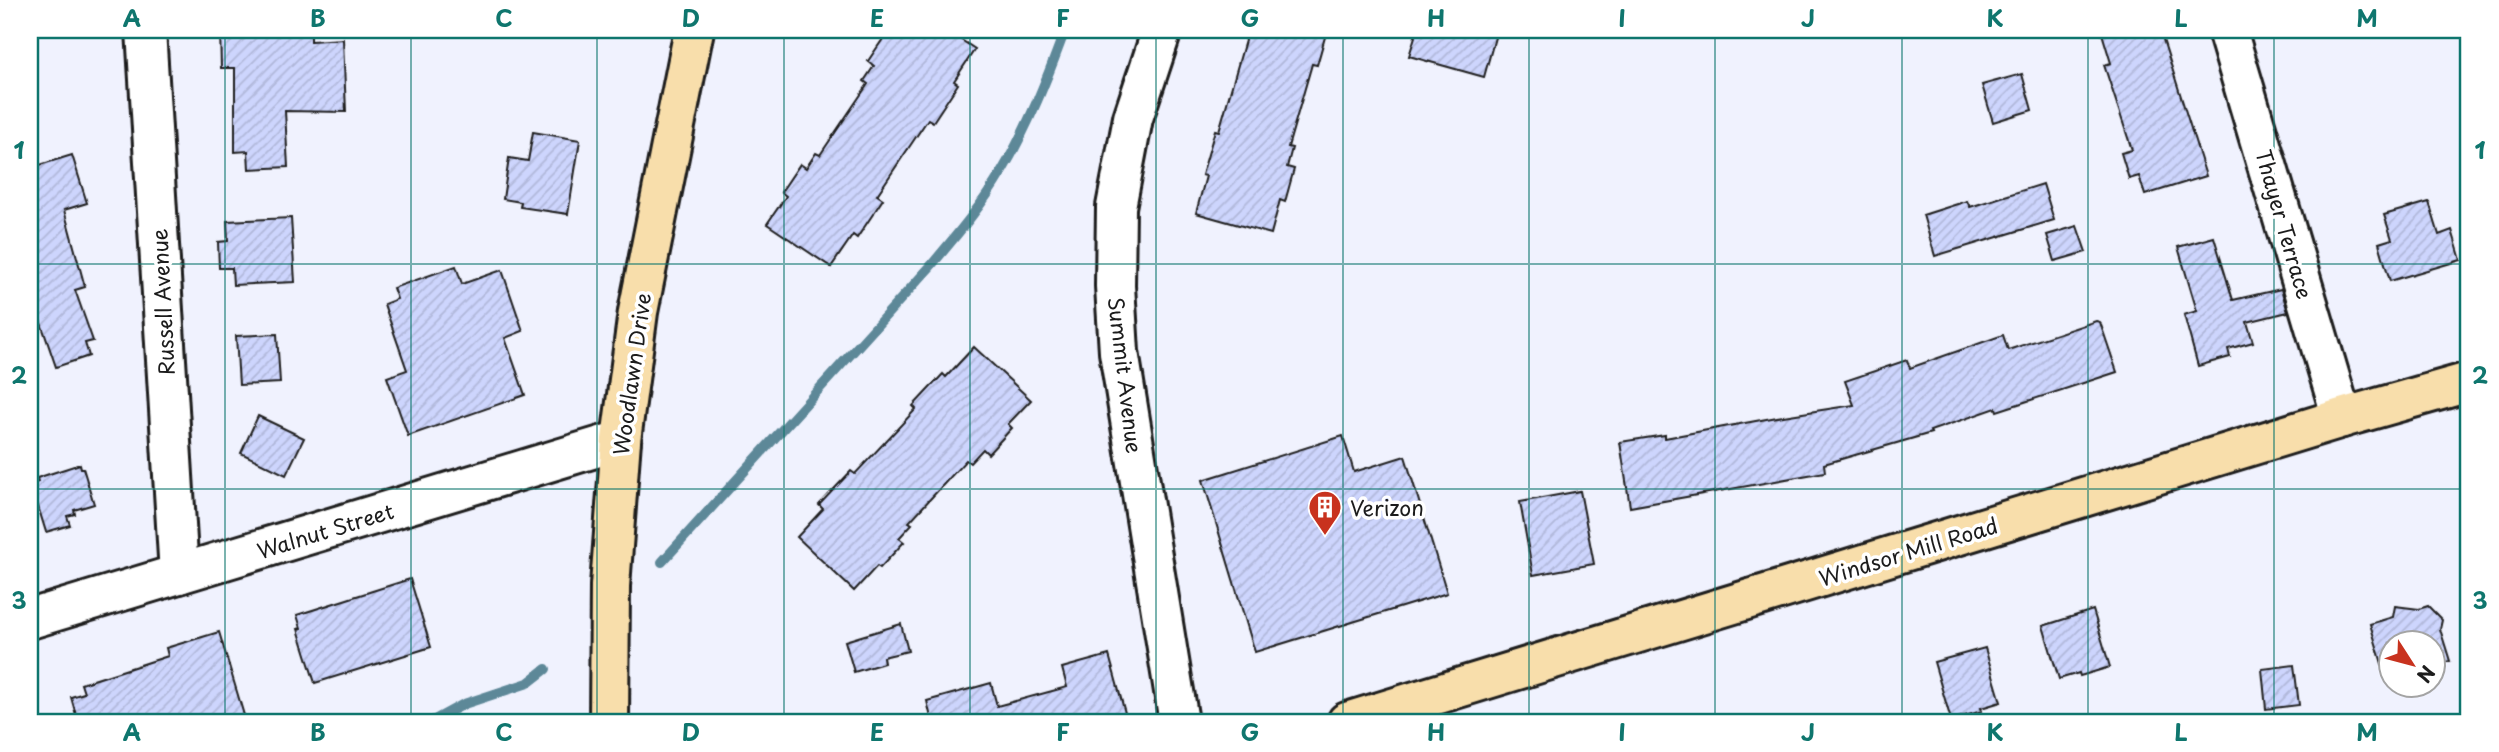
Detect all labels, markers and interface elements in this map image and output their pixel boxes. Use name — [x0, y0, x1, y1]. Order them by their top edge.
text: A — [123, 0, 141, 35]
text: B — [310, 0, 326, 35]
text: C — [495, 0, 513, 35]
text: D — [682, 0, 700, 35]
text: E — [870, 0, 884, 35]
text: F — [1056, 0, 1070, 35]
text: G — [1241, 0, 1259, 35]
text: H — [1427, 0, 1445, 35]
text: I — [1618, 0, 1626, 35]
text: J — [1801, 0, 1815, 35]
text: K — [1987, 0, 2004, 35]
text: L — [2174, 0, 2188, 35]
text: M — [2356, 0, 2378, 35]
text: 1 — [14, 132, 25, 167]
text: 1 — [2475, 132, 2486, 167]
street label: Thayer Terrace — [2248, 146, 2322, 302]
street label: Russell Avenue — [142, 228, 182, 376]
street label: Woodlawn Drive — [604, 291, 658, 457]
street label: Summit Avenue — [1101, 295, 1151, 455]
text: 2 — [11, 357, 27, 392]
text: 2 — [2472, 357, 2488, 392]
building icon: Verizon — [1306, 488, 1344, 537]
place label: Verizon — [1350, 491, 1424, 523]
street label: Walnut Street — [253, 494, 397, 566]
street label: Windsor Mill Road — [1815, 509, 2001, 593]
text: 3 — [11, 582, 27, 617]
text: 3 — [2472, 582, 2488, 617]
north arrow — [2376, 630, 2446, 700]
text: N — [2411, 660, 2442, 689]
text: A — [123, 714, 141, 749]
text: B — [310, 714, 326, 749]
text: C — [495, 714, 513, 749]
text: D — [682, 714, 700, 749]
text: E — [870, 714, 884, 749]
text: F — [1056, 714, 1070, 749]
text: G — [1241, 714, 1259, 749]
text: H — [1427, 714, 1445, 749]
text: I — [1618, 714, 1626, 749]
text: J — [1801, 714, 1815, 749]
text: K — [1987, 714, 2004, 749]
text: L — [2174, 714, 2188, 749]
text: M — [2356, 714, 2378, 749]

